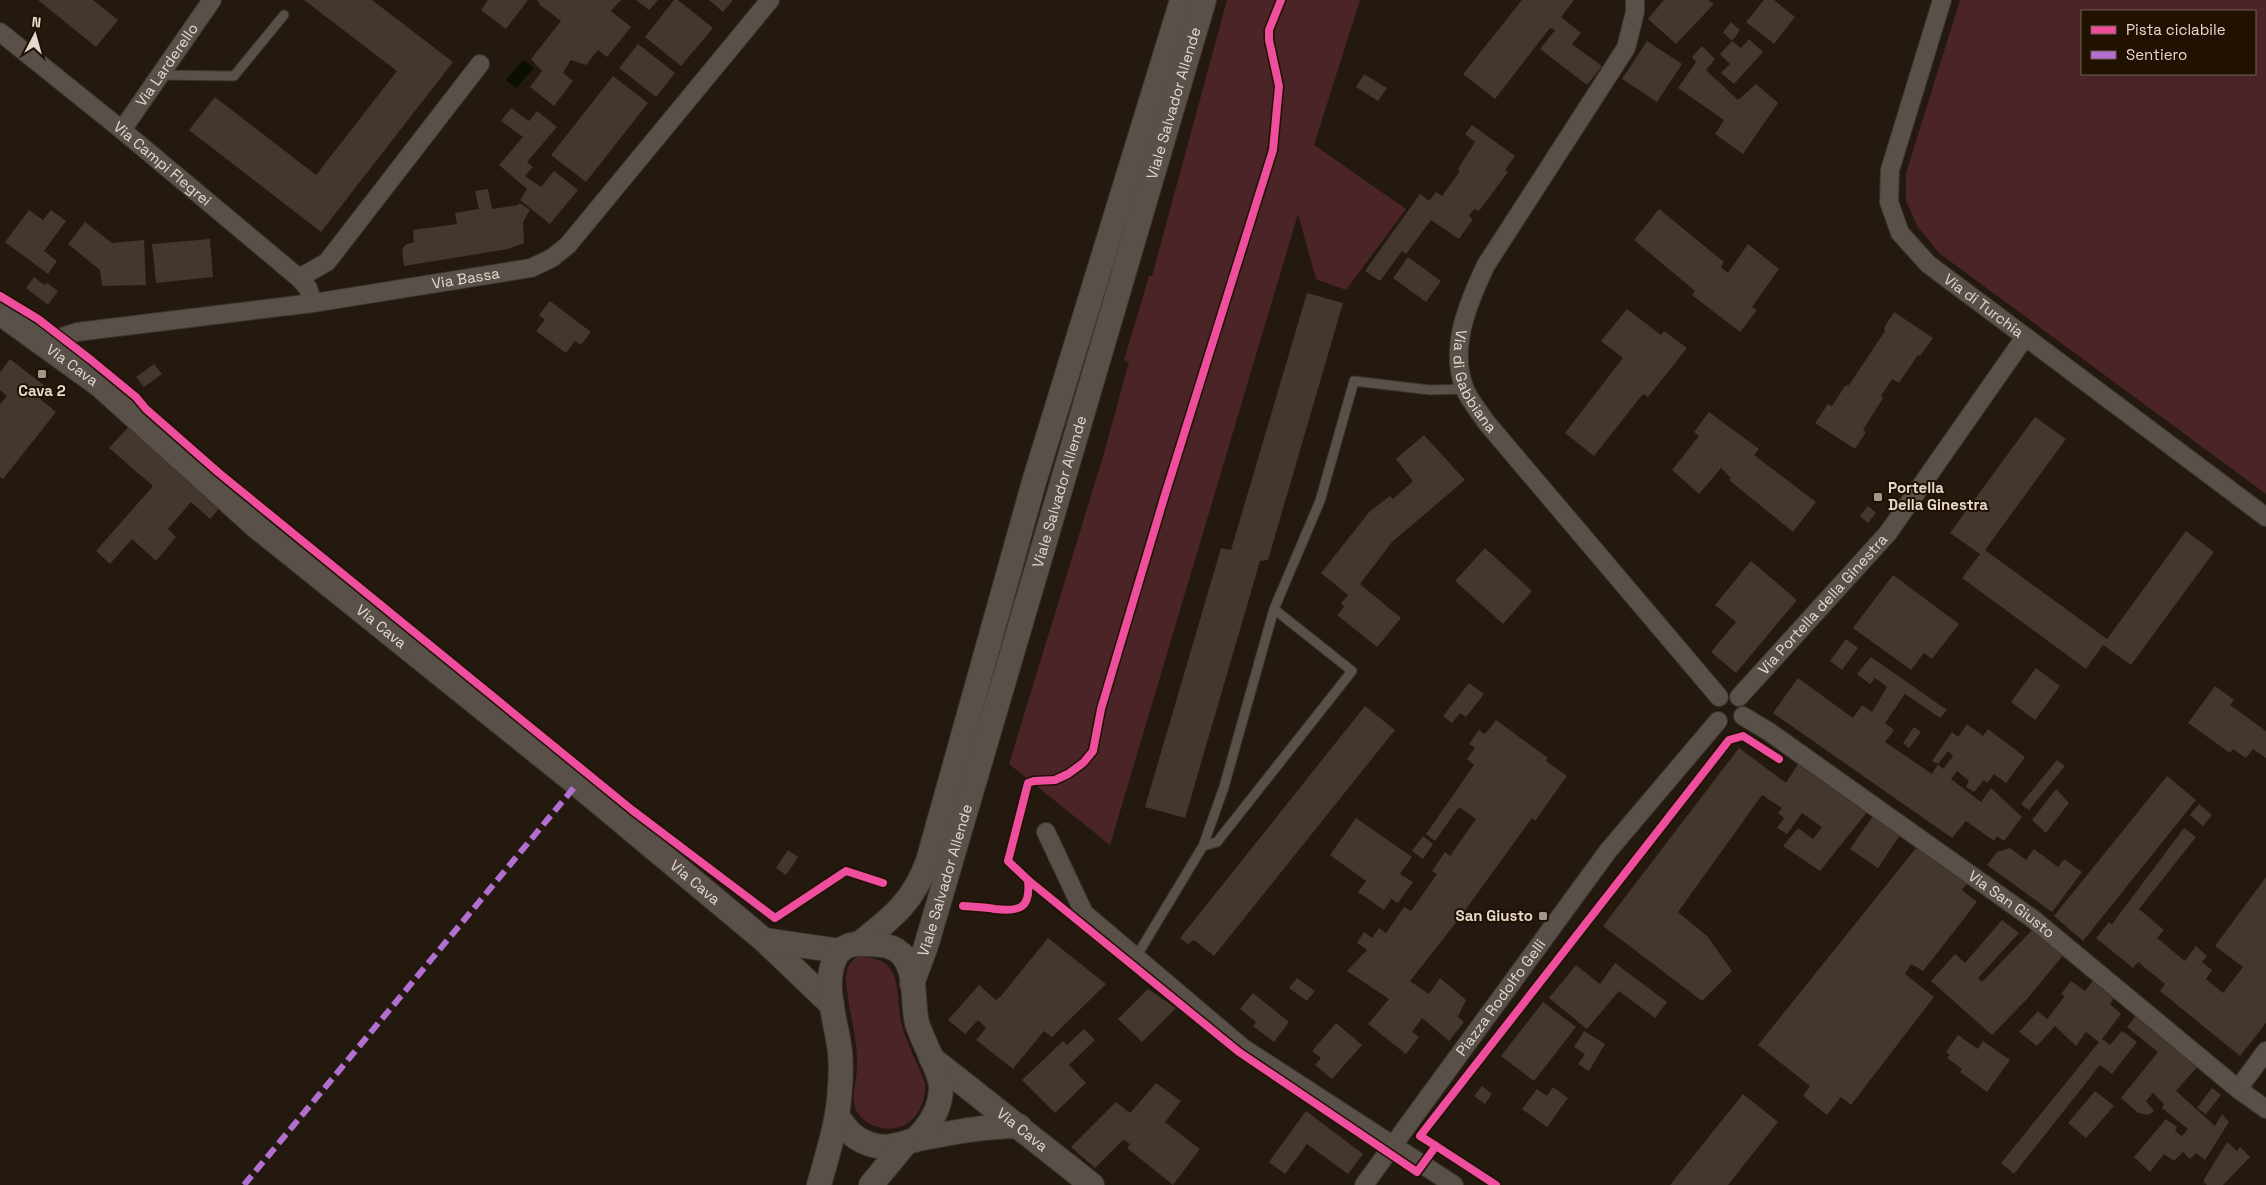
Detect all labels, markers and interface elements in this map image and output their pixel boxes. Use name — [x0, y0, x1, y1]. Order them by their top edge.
north arrow — [10, 10, 60, 60]
legend — [2081, 10, 2256, 75]
text: N — [31, 13, 42, 32]
street label: Via Larderello — [131, 19, 202, 110]
text: Pista ciclabile — [2126, 20, 2226, 39]
street label: Viale Salvador Allende — [1142, 25, 1205, 181]
text: Sentiero — [2126, 45, 2187, 64]
street label: Via Campi Flegrei — [110, 117, 216, 210]
street label: Via Bassa — [430, 263, 501, 293]
street label: Via di Turchia — [1940, 269, 2028, 342]
street label: Via di Gabbiana — [1450, 328, 1501, 437]
street label: Via Cava — [43, 339, 103, 390]
marker: Cava 2 — [36, 368, 48, 380]
place label: Cava 2 — [18, 381, 66, 400]
street label: Viale Salvador Allende — [1028, 413, 1090, 570]
place label: Portella Della Ginestra — [1888, 478, 1988, 514]
marker: Portella Della Ginestra — [1872, 491, 1884, 503]
street label: Via Portella della Ginestra — [1754, 530, 1892, 678]
street label: Via Cava — [352, 600, 411, 653]
street label: Viale Salvador Allende — [913, 802, 976, 959]
street label: Via Cava — [666, 856, 725, 909]
street label: Via San Giusto — [1965, 866, 2059, 942]
place label: San Giusto — [1456, 906, 1533, 925]
marker: San Giusto — [1537, 910, 1549, 922]
street label: Piazza Rodolfo Gelli — [1451, 935, 1549, 1060]
street label: Via Cava — [993, 1103, 1052, 1156]

